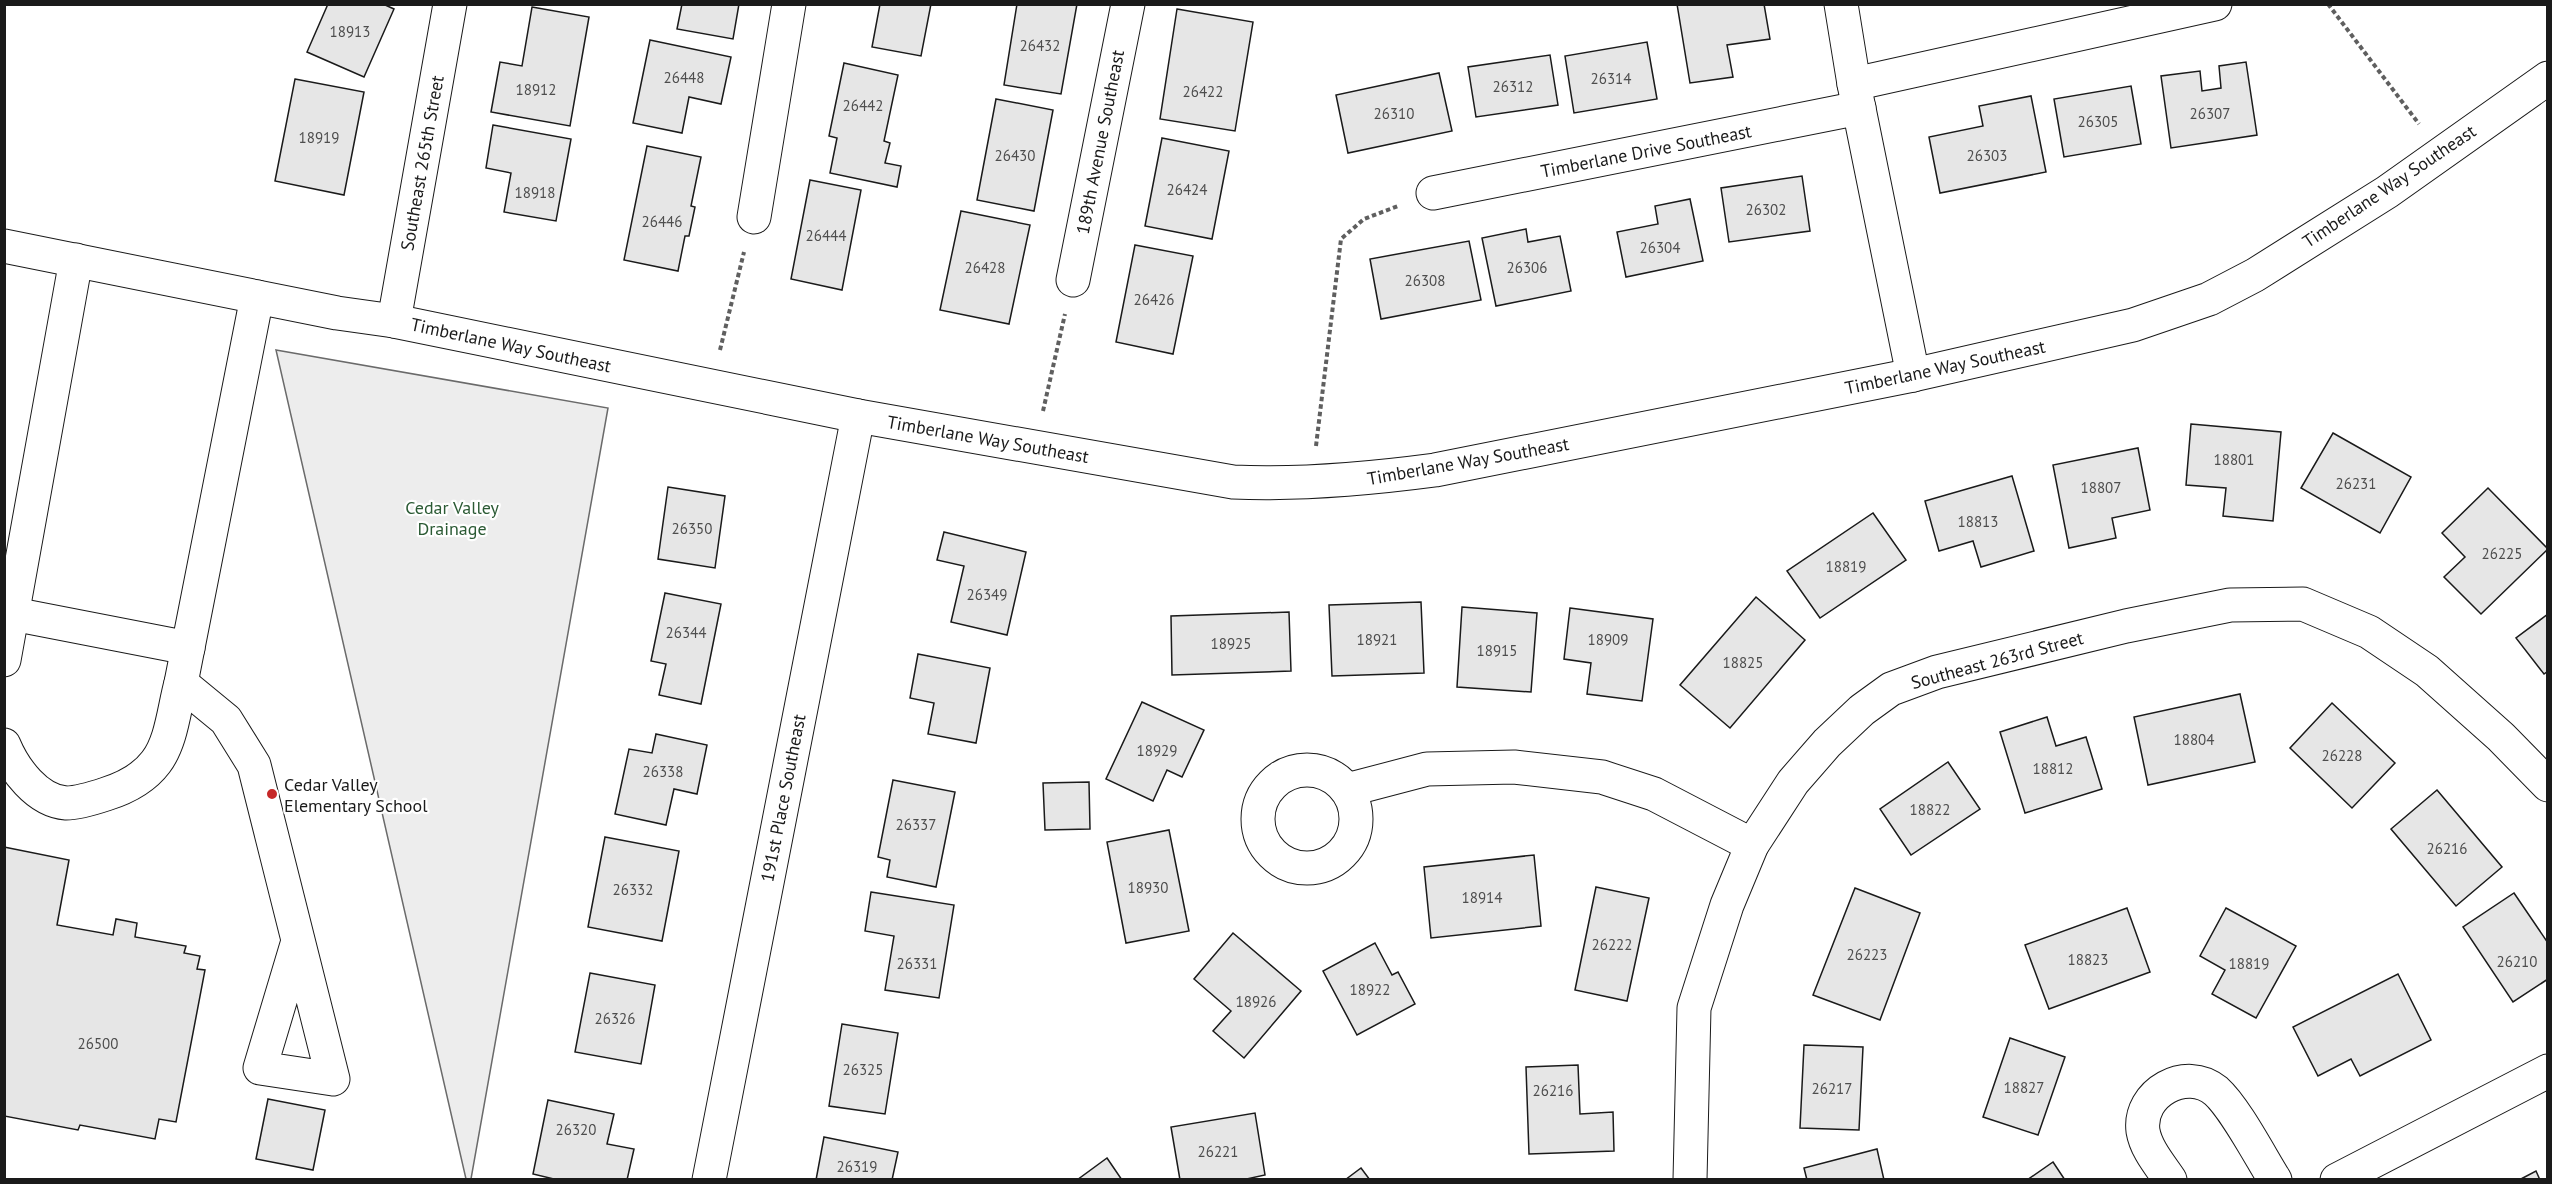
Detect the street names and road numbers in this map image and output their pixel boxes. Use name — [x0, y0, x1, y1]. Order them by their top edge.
street label: 189th Avenue Southeast — [1071, 48, 1129, 236]
street label: Southeast 265th Street — [395, 74, 449, 252]
street label: Timberlane Drive Southeast — [1539, 119, 1753, 183]
street label: Timberlane Way Southeast — [2298, 119, 2480, 253]
street label: Timberlane Way Southeast — [409, 313, 613, 377]
street label: Timberlane Way Southeast — [1843, 335, 2047, 399]
street label: Timberlane Way Southeast — [885, 410, 1091, 468]
street label: Timberlane Way Southeast — [1365, 432, 1571, 490]
street label: Southeast 263rd Street — [1908, 626, 2086, 694]
street label: 191st Place Southeast — [755, 712, 811, 884]

